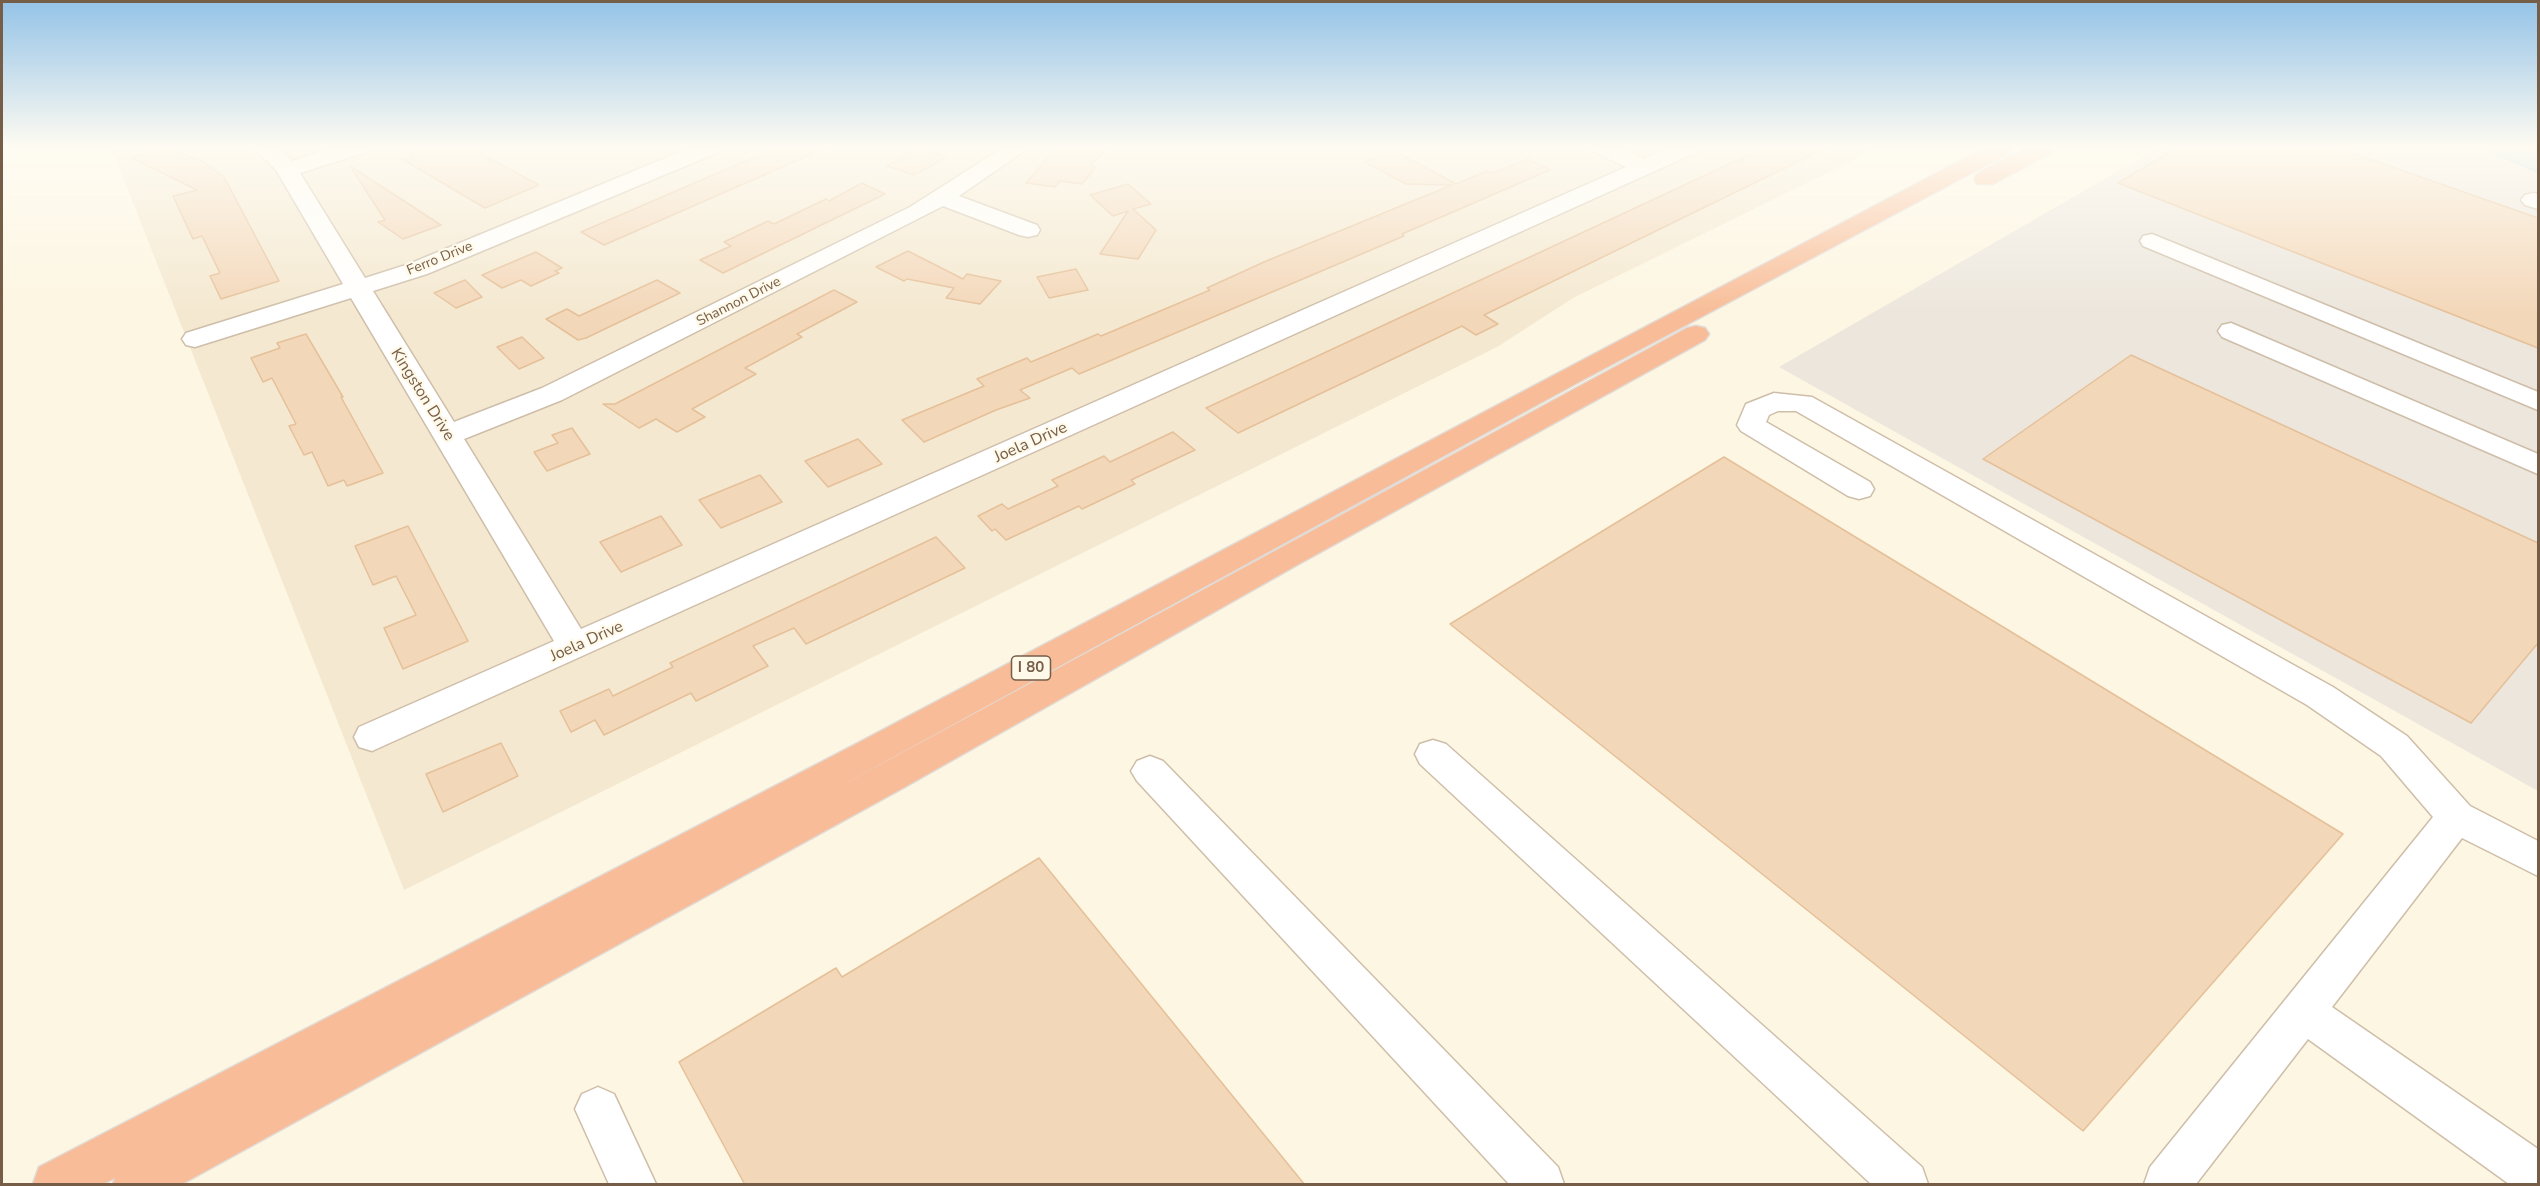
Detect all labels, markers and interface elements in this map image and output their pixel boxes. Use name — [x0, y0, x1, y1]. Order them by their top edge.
street label: Ferro Drive — [405, 238, 475, 280]
street label: Shannon Drive — [694, 274, 784, 330]
street label: Kingston Drive — [386, 345, 458, 445]
street label: Joela Drive — [992, 418, 1070, 468]
street label: Joela Drive — [548, 617, 626, 667]
road number: I 80 — [1012, 656, 1050, 680]

